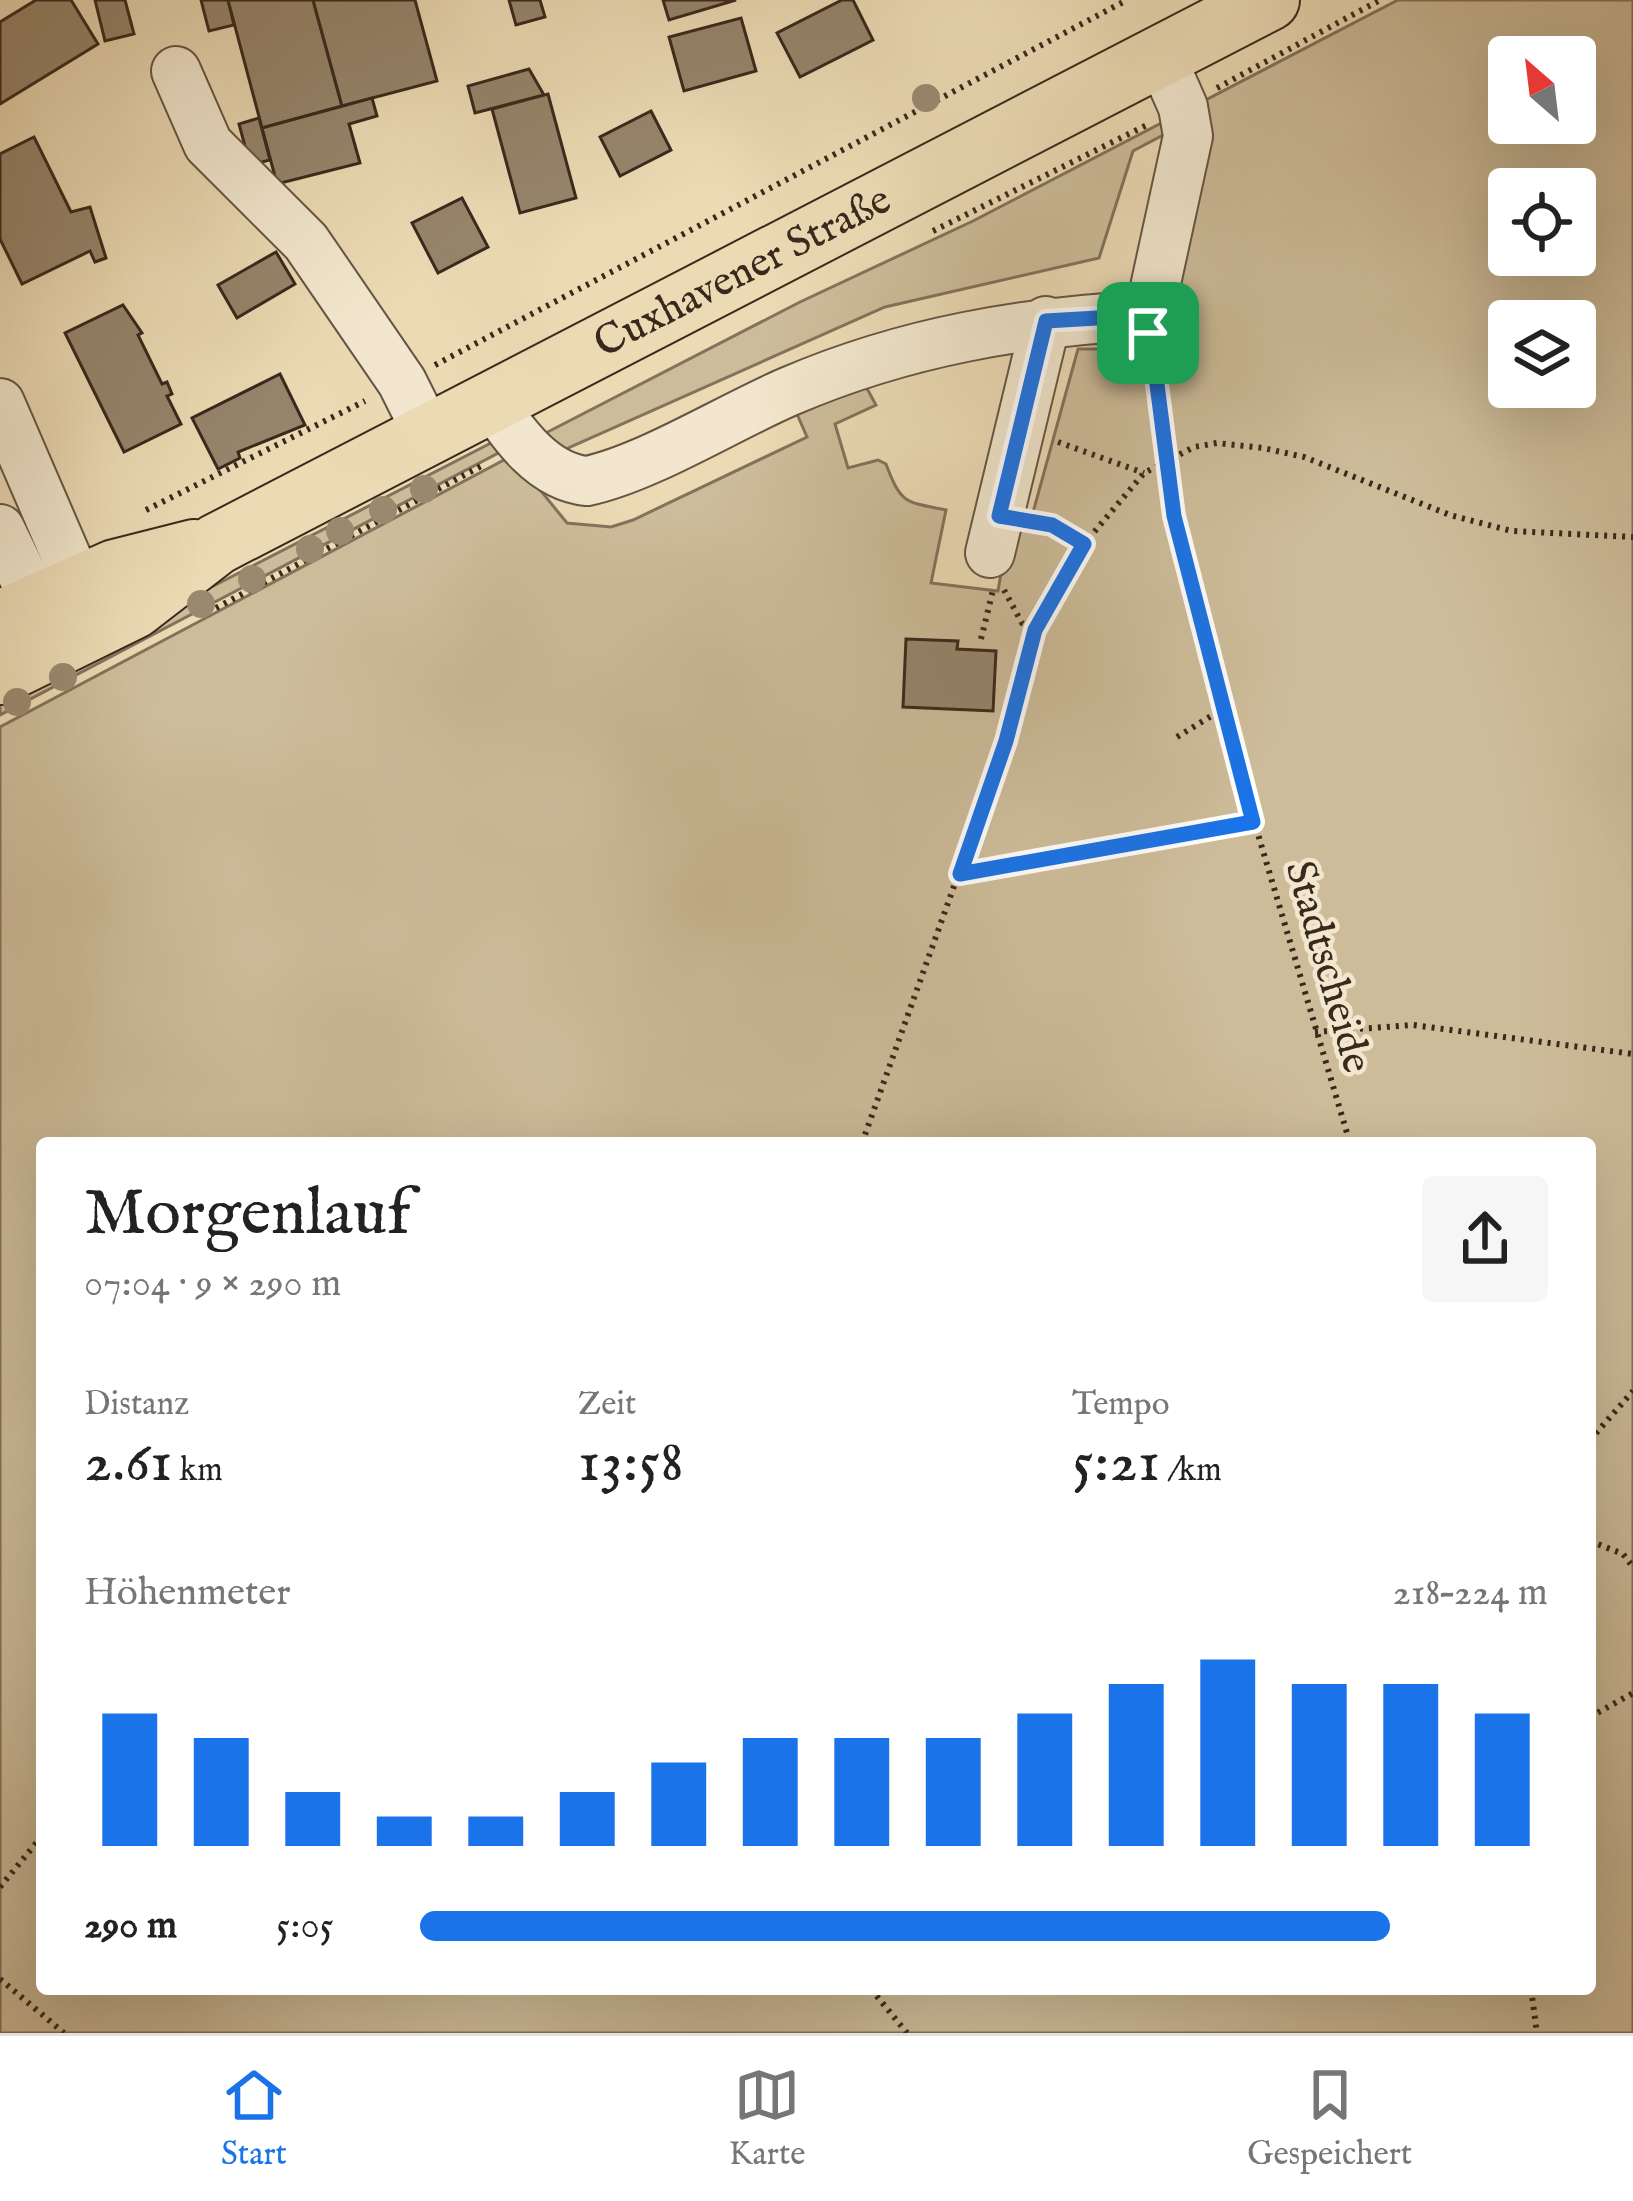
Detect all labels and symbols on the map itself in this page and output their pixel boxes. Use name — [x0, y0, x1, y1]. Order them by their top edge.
north arrow — [1488, 36, 1596, 144]
street label: Cuxhavener Straße — [585, 174, 900, 371]
pin — [1097, 282, 1199, 384]
street label: Stadtscheide — [1271, 855, 1383, 1079]

